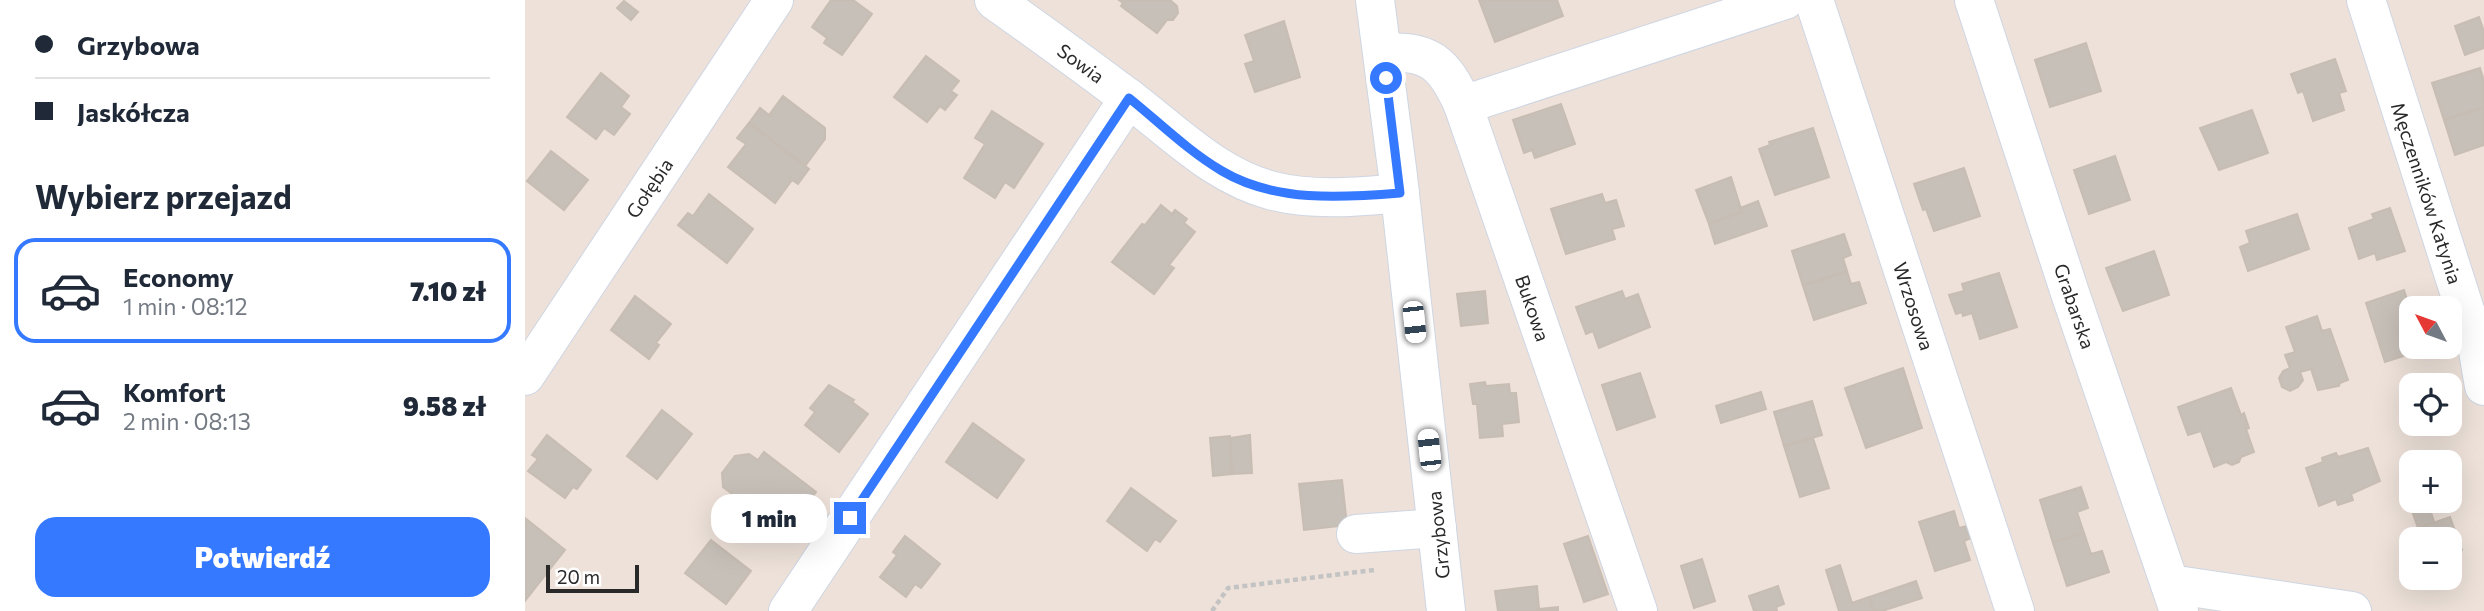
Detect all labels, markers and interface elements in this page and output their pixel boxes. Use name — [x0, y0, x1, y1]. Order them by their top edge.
text: Grzybowa — [77, 29, 200, 60]
street label: Sowia — [1053, 38, 1109, 88]
route start — [1370, 62, 1402, 94]
text: Jaskółcza — [77, 96, 190, 127]
street label: Męczenników Katynia — [2387, 99, 2467, 287]
street label: Gołębia — [621, 154, 677, 222]
text: Wybierz przejazd — [35, 176, 292, 216]
icon: car — [39, 259, 102, 322]
street label: Wrzosowa — [1889, 259, 1939, 353]
street label: Grabarska — [2050, 260, 2100, 352]
text: Economy — [123, 261, 234, 292]
street label: Bukowa — [1511, 272, 1555, 344]
text: 7.10 zł — [410, 275, 486, 306]
text: 1 min · 08:12 — [123, 292, 248, 320]
north arrow — [2399, 296, 2462, 359]
map controls — [2399, 296, 2462, 590]
car — [1402, 300, 1427, 344]
button: locate — [2399, 373, 2462, 436]
icon: car — [39, 374, 102, 437]
text: Komfort — [123, 376, 226, 407]
text: 9.58 zł — [403, 390, 486, 421]
text: 2 min · 08:13 — [123, 407, 251, 435]
car — [1417, 428, 1442, 472]
button: + — [2399, 450, 2462, 513]
street label: Grzybowa — [1422, 490, 1454, 580]
callout: 1 min — [710, 494, 825, 542]
route end — [834, 502, 866, 534]
text: 1 min — [741, 504, 797, 532]
button: Potwierdź — [35, 517, 490, 597]
button: − — [2399, 527, 2462, 590]
scale bar — [546, 562, 639, 594]
text: 20 m — [557, 565, 600, 588]

